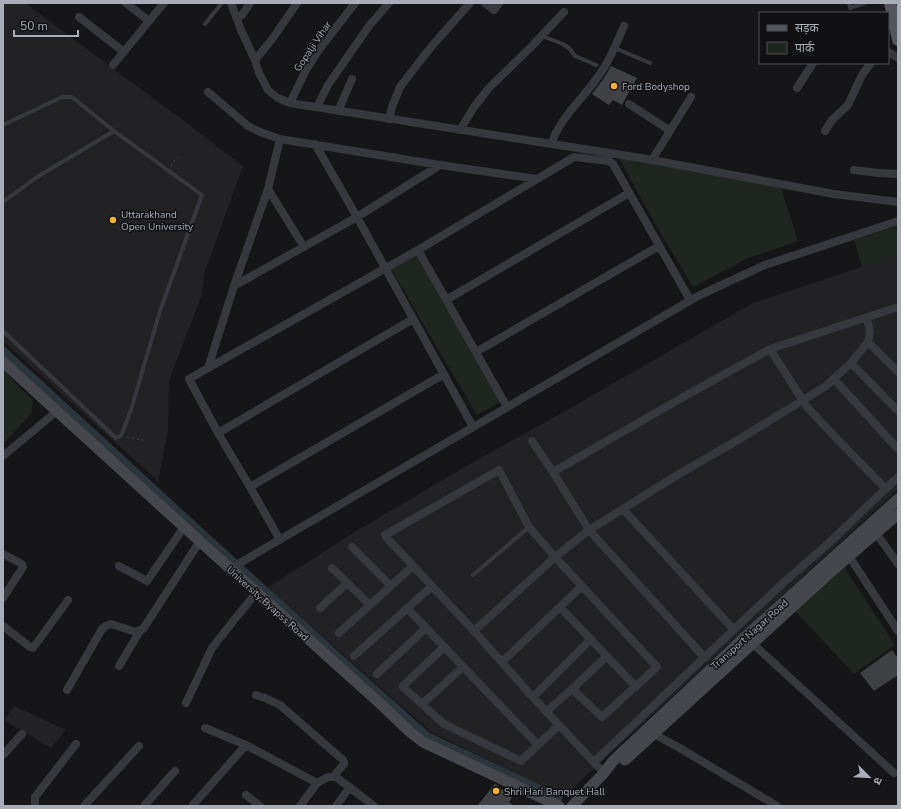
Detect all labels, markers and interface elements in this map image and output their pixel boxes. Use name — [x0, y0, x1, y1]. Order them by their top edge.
scale bar — [14, 12, 78, 38]
legend — [759, 12, 889, 64]
text: 50 m — [20, 18, 48, 34]
street label: Gopalji Vihar — [291, 18, 335, 74]
text: सड़क — [795, 20, 820, 36]
text: पार्क — [795, 40, 815, 56]
place label: Ford Bodyshop — [622, 80, 690, 94]
marker: Ford Bodyshop — [609, 81, 619, 91]
place label: Uttarakhand Open University — [121, 208, 194, 234]
marker: Uttarakhand Open University — [108, 215, 118, 225]
street label: University Byapss Road — [223, 563, 312, 645]
street label: Transport Nagar Road — [708, 596, 791, 673]
north arrow — [849, 757, 889, 797]
text: उ — [869, 775, 886, 787]
place label: Shri Hari Banquet Hall — [504, 785, 605, 799]
marker: Shri Hari Banquet Hall — [491, 786, 501, 796]

